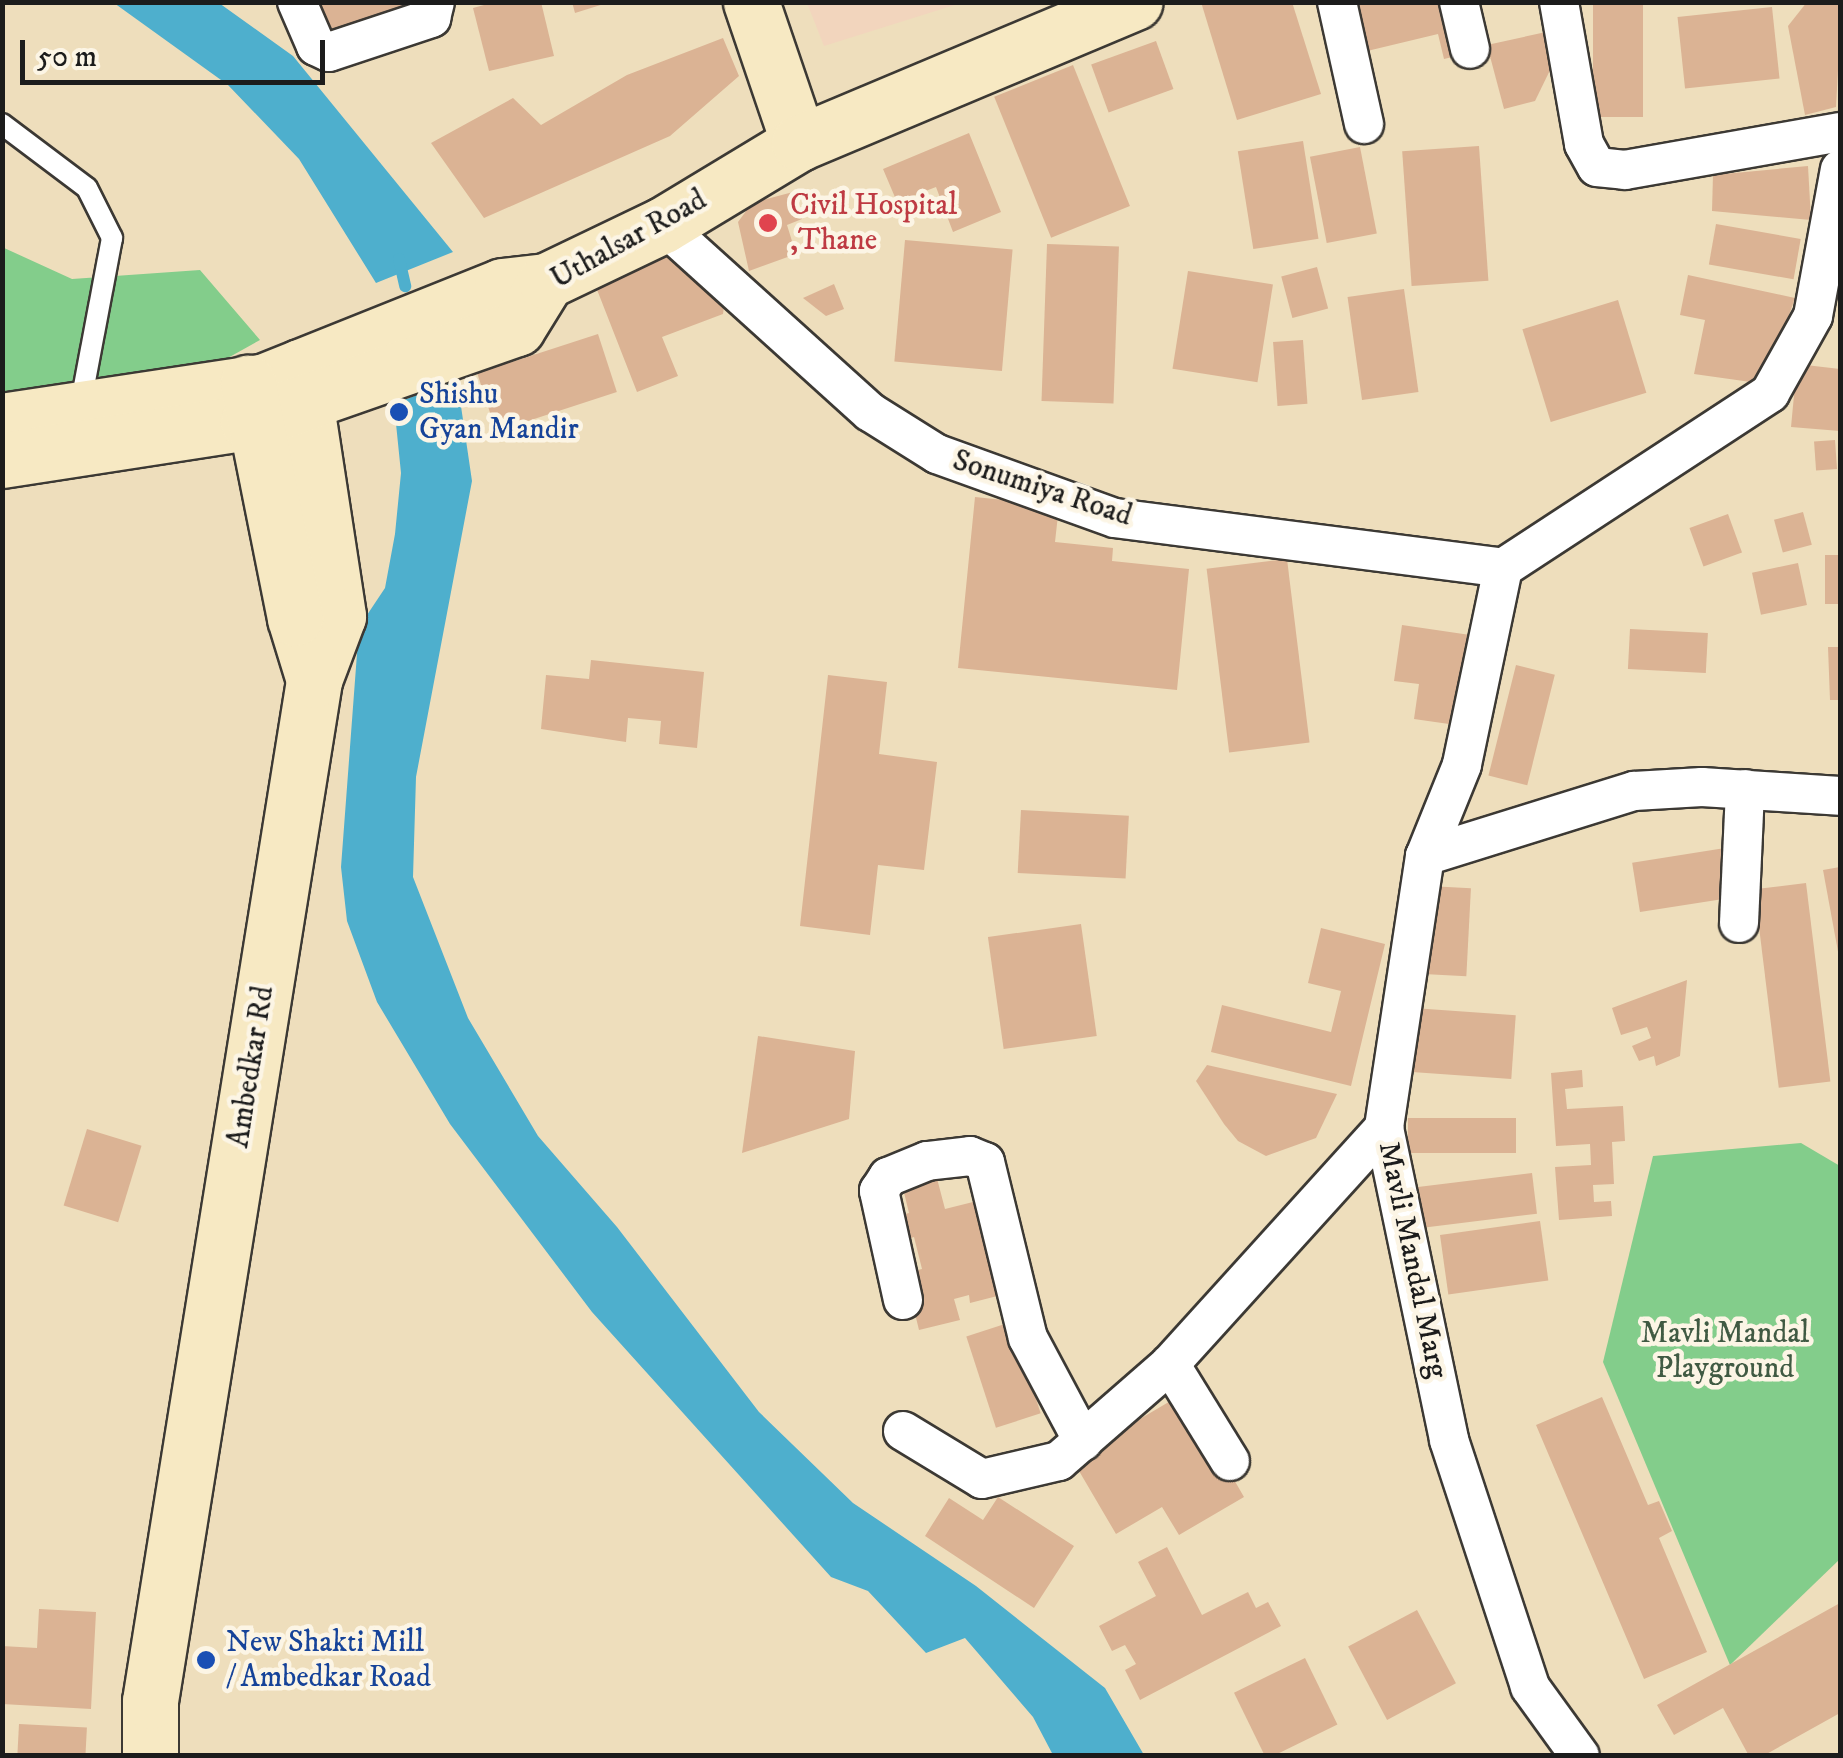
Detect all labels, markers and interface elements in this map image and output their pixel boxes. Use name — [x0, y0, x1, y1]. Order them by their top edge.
scale bar — [25, 20, 330, 82]
text: 50 m — [37, 39, 97, 76]
street label: Uthalsar Road — [545, 183, 713, 297]
place label: Civil Hospital ,Thane — [790, 188, 957, 258]
marker: Civil Hospital ,Thane — [755, 210, 781, 236]
place label: Shishu Gyan Mandir — [419, 377, 579, 448]
marker: Shishu Gyan Mandir — [388, 401, 410, 423]
street label: Sonumiya Road — [948, 443, 1136, 535]
street label: Ambedkar Rd — [221, 984, 283, 1150]
street label: Mavli Mandal Marg — [1369, 1139, 1455, 1381]
park label: Mavli Mandal Playground — [1641, 1316, 1809, 1386]
place label: New Shakti Mill / Ambedkar Road — [226, 1625, 431, 1696]
marker: New Shakti Mill / Ambedkar Road — [195, 1649, 217, 1671]

